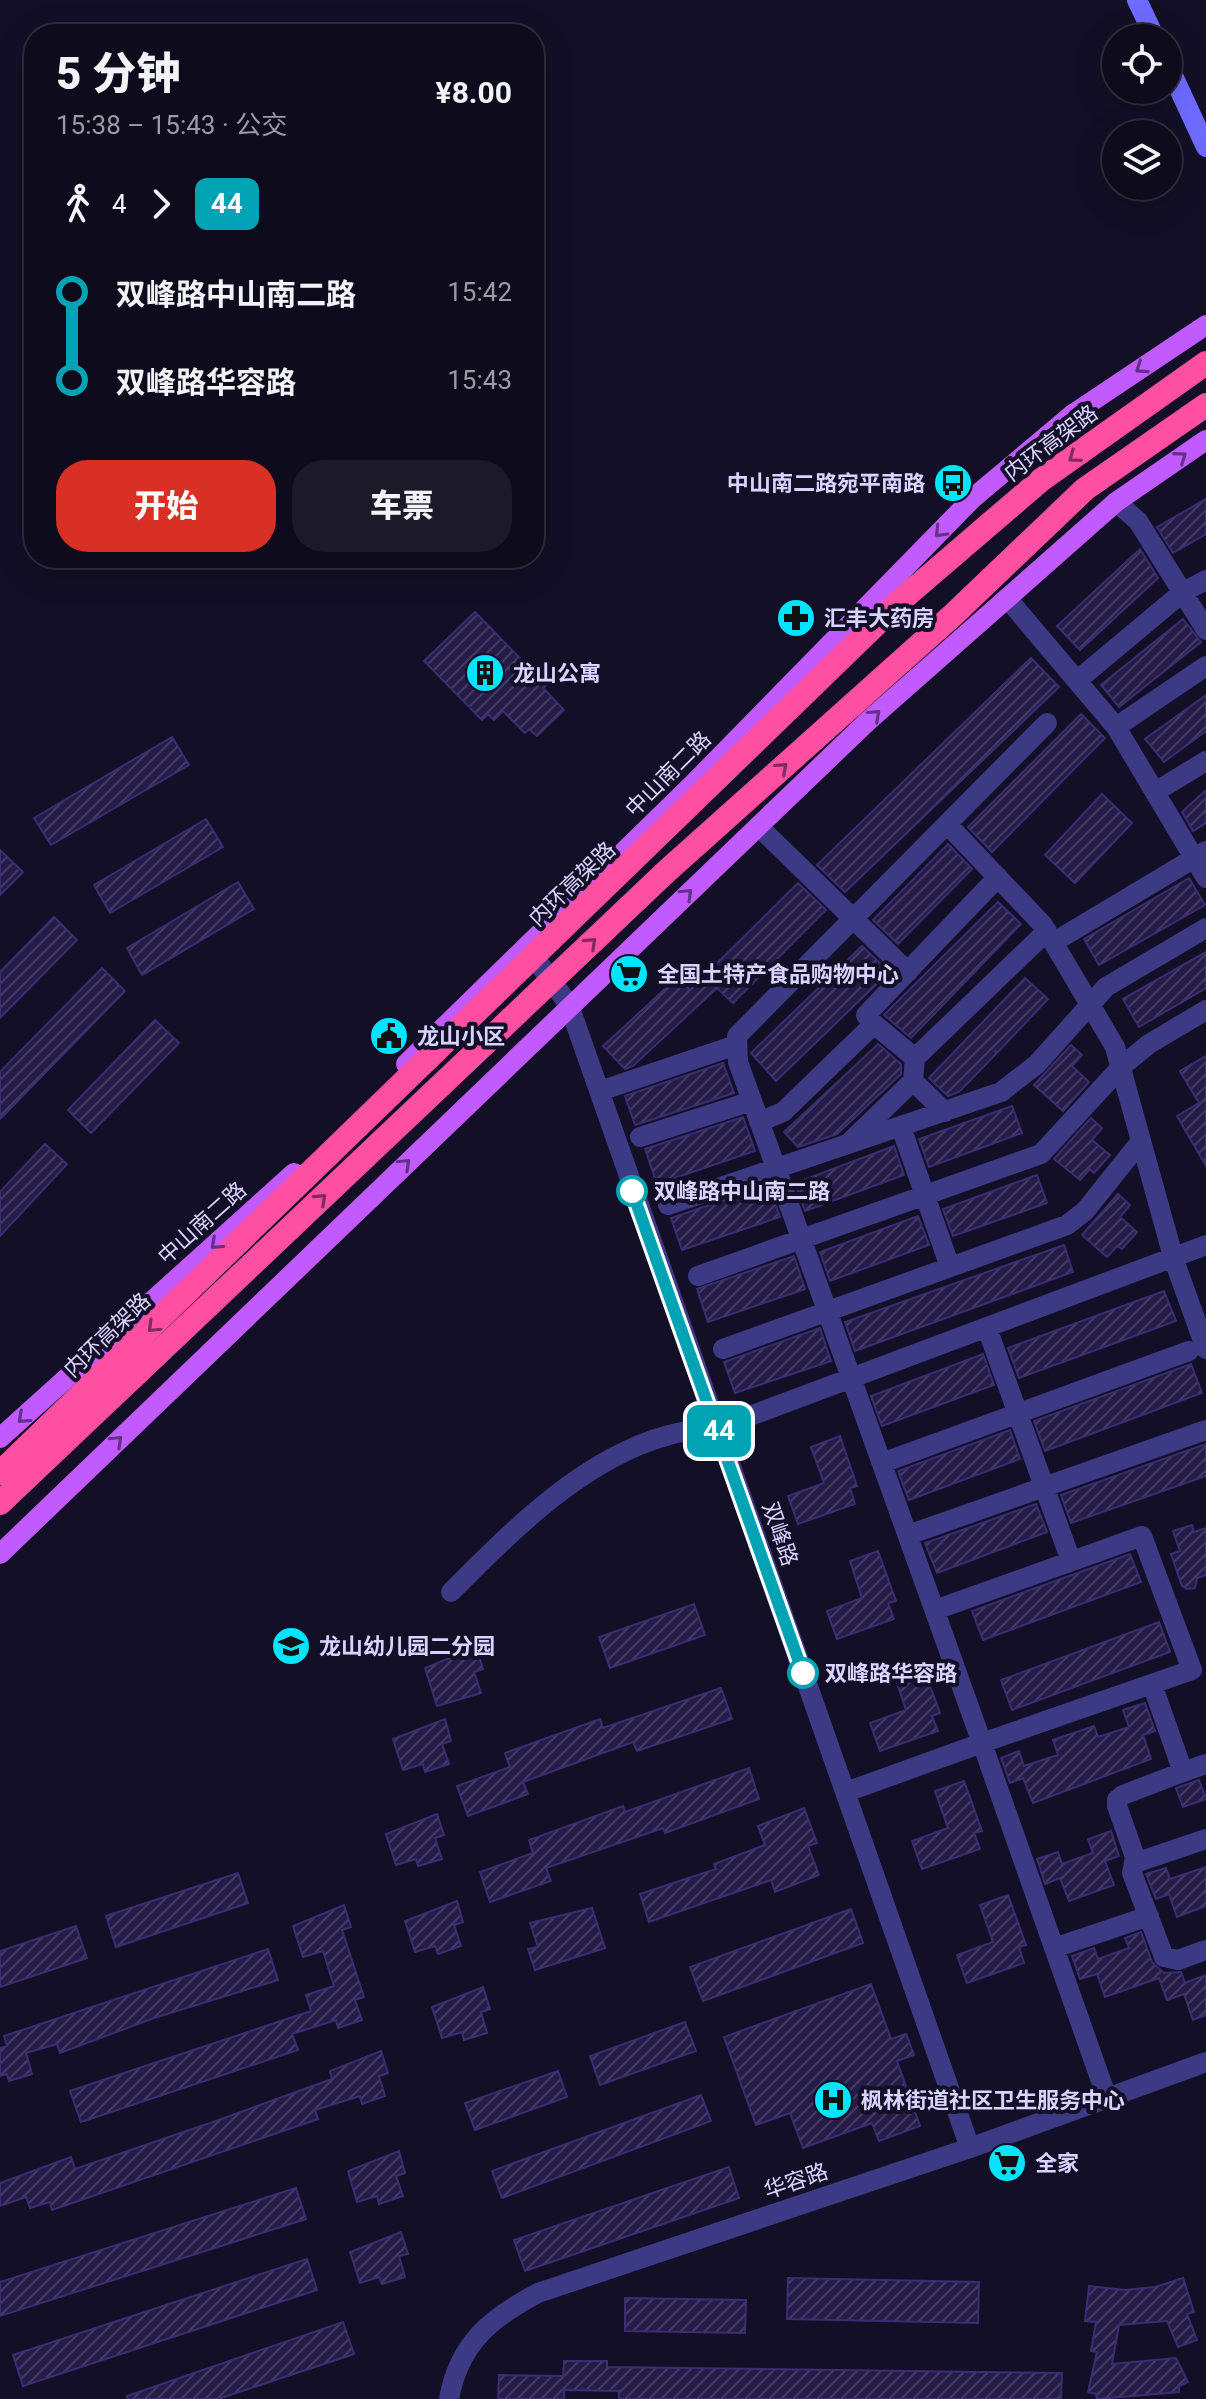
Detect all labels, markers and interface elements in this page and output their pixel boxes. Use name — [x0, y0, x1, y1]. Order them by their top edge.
map controls — [1102, 24, 1182, 200]
button: locate — [1102, 24, 1182, 104]
text: 5 分钟 — [56, 48, 180, 100]
text: ¥8.00 — [436, 75, 512, 110]
text: 15:38 – 15:43 · 公交 — [56, 110, 287, 140]
button: layers — [1102, 120, 1182, 200]
icon: walk — [56, 182, 100, 226]
icon: forward — [139, 182, 183, 226]
text: 44 — [211, 187, 243, 220]
text: 4 — [112, 189, 127, 219]
text: 双峰路中山南二路 — [116, 277, 356, 312]
text: 15:42 — [447, 277, 512, 307]
one-way arrow — [1135, 358, 1150, 373]
text: 双峰路华容路 — [116, 365, 296, 400]
text: 15:43 — [447, 365, 512, 395]
street label: 内环高架路 — [1000, 400, 1102, 486]
one-way arrow — [1069, 447, 1083, 462]
one-way arrow — [1172, 452, 1186, 467]
button: 开始 — [56, 460, 276, 552]
button: 车票 — [292, 460, 512, 552]
bus stop icon: 中山南二路宛平南路 — [932, 462, 974, 504]
place label: 中山南二路宛平南路 — [727, 471, 925, 496]
one-way arrow — [935, 523, 949, 537]
pharmacy icon: 汇丰大药房 — [775, 597, 817, 639]
place label: 汇丰大药房 — [824, 606, 934, 631]
building icon: 龙山公寓 — [464, 652, 506, 694]
place label: 龙山公寓 — [513, 661, 601, 686]
one-way arrow — [866, 710, 881, 724]
street label: 中山南二路 — [620, 726, 716, 822]
one-way arrow — [773, 763, 788, 777]
street label: 内环高架路 — [524, 837, 620, 931]
one-way arrow — [678, 888, 692, 903]
one-way arrow — [582, 938, 596, 953]
supermarket icon: 全国土特产食品购物中心 — [608, 953, 650, 995]
place label: 全国土特产食品购物中心 — [657, 962, 899, 987]
public building icon: 龙山小区 — [368, 1015, 410, 1057]
place label: 龙山小区 — [417, 1024, 505, 1049]
one-way arrow — [395, 1159, 410, 1173]
marker: 双峰路中山南二路 — [617, 1176, 647, 1206]
street label: 中山南二路 — [153, 1177, 251, 1269]
place label: 双峰路中山南二路 — [654, 1179, 830, 1204]
one-way arrow — [311, 1194, 326, 1208]
one-way arrow — [210, 1234, 225, 1248]
street label: 内环高架路 — [59, 1288, 155, 1382]
one-way arrow — [147, 1317, 162, 1331]
line badge: 44 — [683, 1405, 755, 1457]
one-way arrow — [17, 1408, 32, 1422]
text: 44 — [703, 1414, 735, 1447]
one-way arrow — [108, 1436, 122, 1451]
street label: 双峰路 — [757, 1499, 803, 1569]
school or university icon: 龙山幼儿园二分园 — [270, 1625, 312, 1667]
place label: 龙山幼儿园二分园 — [319, 1634, 495, 1659]
marker: 双峰路华容路 — [788, 1658, 818, 1688]
place label: 双峰路华容路 — [825, 1661, 957, 1686]
hospital icon: 枫林街道社区卫生服务中心 — [812, 2079, 854, 2121]
place label: 枫林街道社区卫生服务中心 — [861, 2088, 1125, 2113]
supermarket icon: 全家 — [986, 2142, 1028, 2184]
place label: 全家 — [1035, 2151, 1079, 2176]
street label: 华容路 — [761, 2158, 831, 2204]

